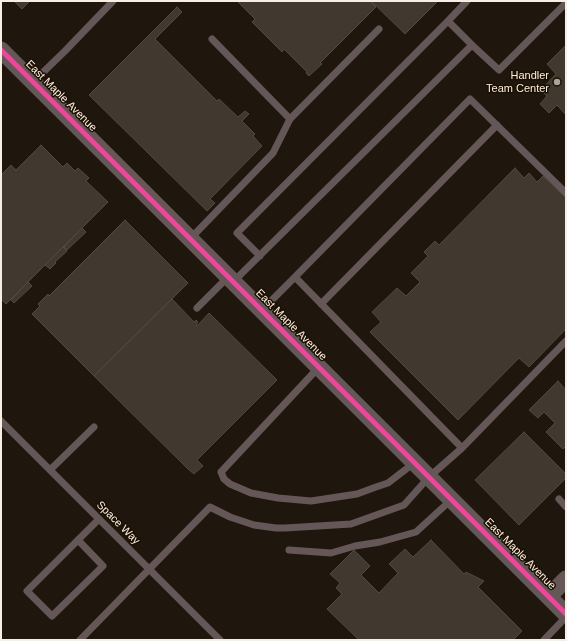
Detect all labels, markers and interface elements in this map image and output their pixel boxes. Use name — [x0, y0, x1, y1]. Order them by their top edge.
street label: East Maple Avenue — [23, 58, 99, 134]
place label: Handler Team Center — [486, 69, 549, 95]
marker: Handler Team Center — [552, 77, 562, 87]
street label: East Maple Avenue — [253, 287, 329, 363]
street label: Space Way — [94, 499, 142, 547]
street label: East Maple Avenue — [482, 516, 558, 592]

